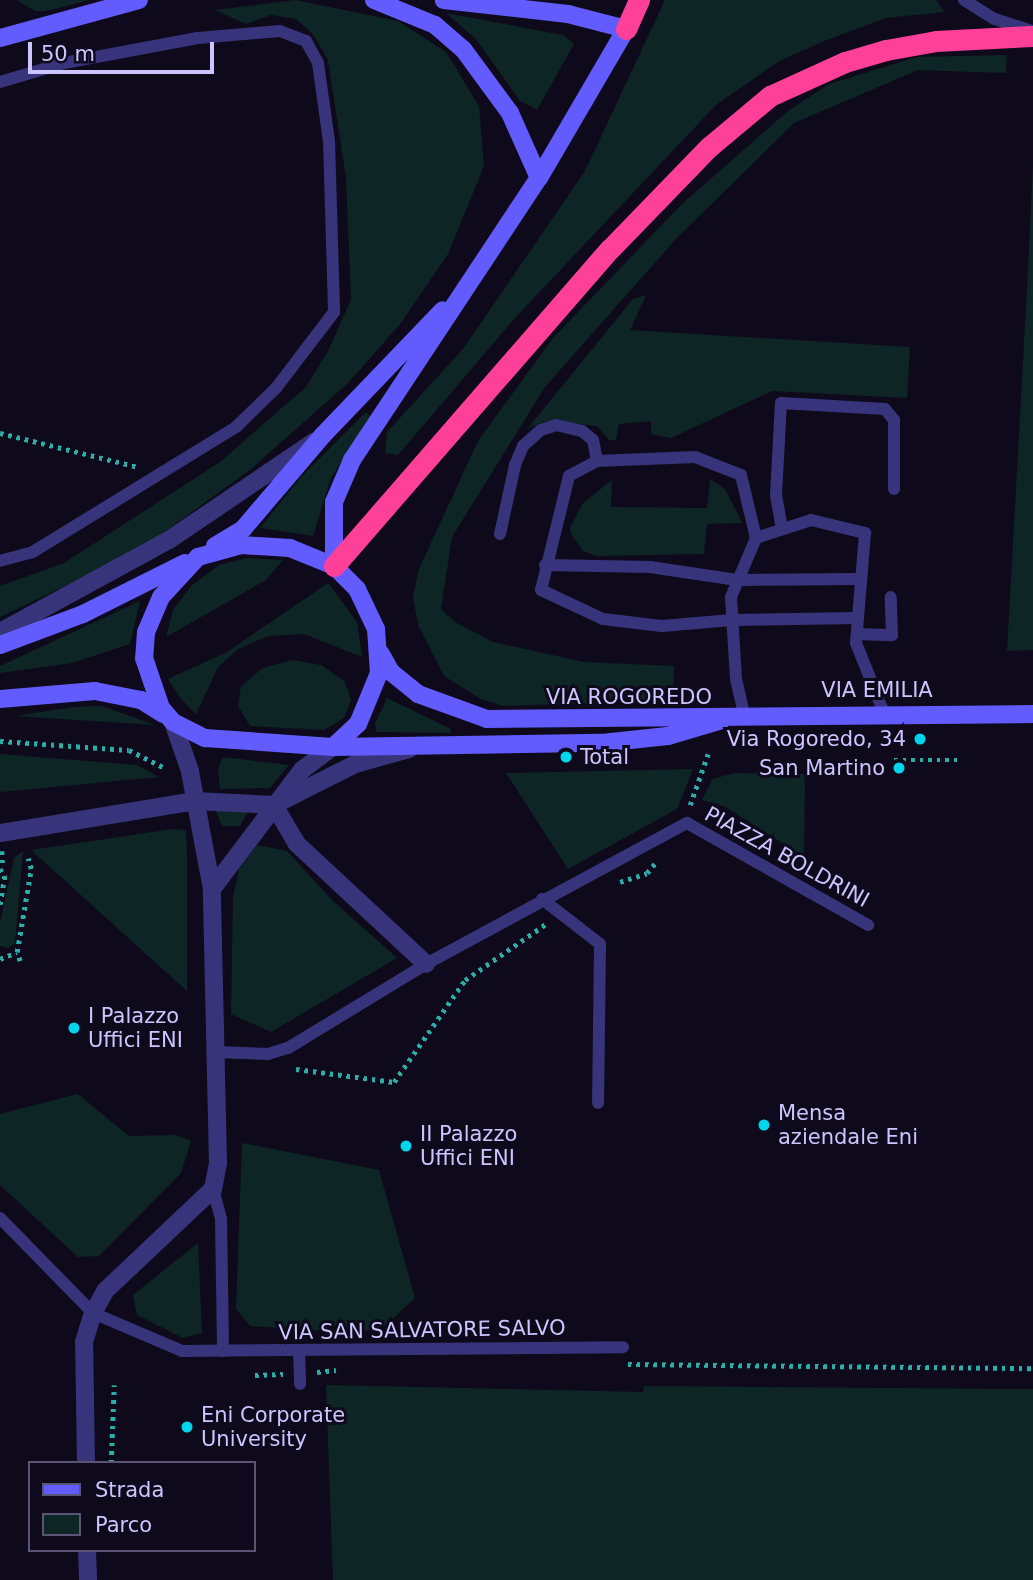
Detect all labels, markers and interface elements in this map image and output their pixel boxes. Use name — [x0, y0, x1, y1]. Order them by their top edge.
scale bar — [32, 28, 217, 72]
text: 50 m — [41, 42, 95, 66]
street label: VIA EMILIA — [821, 677, 933, 703]
street label: VIA ROGOREDO — [546, 684, 712, 710]
place label: Via Rogoredo, 34 — [727, 726, 906, 752]
marker: Via Rogoredo, 34 — [912, 731, 928, 747]
place label: Total — [580, 744, 629, 770]
marker: Total — [558, 749, 574, 765]
place label: San Martino — [759, 755, 885, 781]
marker: San Martino — [891, 760, 907, 776]
street label: PIAZZA BOLDRINI — [700, 801, 874, 913]
place label: I Palazzo Uffici ENI — [88, 1003, 183, 1053]
marker: I Palazzo Uffici ENI — [66, 1020, 82, 1036]
place label: Mensa aziendale Eni — [778, 1100, 918, 1150]
marker: Mensa aziendale Eni — [756, 1117, 772, 1133]
place label: II Palazzo Uffici ENI — [420, 1121, 517, 1171]
marker: II Palazzo Uffici ENI — [398, 1138, 414, 1154]
street label: VIA SAN SALVATORE SALVO — [278, 1315, 566, 1345]
place label: Eni Corporate University — [201, 1402, 345, 1452]
marker: Eni Corporate University — [179, 1419, 195, 1435]
legend — [28, 1461, 256, 1552]
text: Strada — [95, 1478, 164, 1502]
text: Parco — [95, 1513, 152, 1537]

